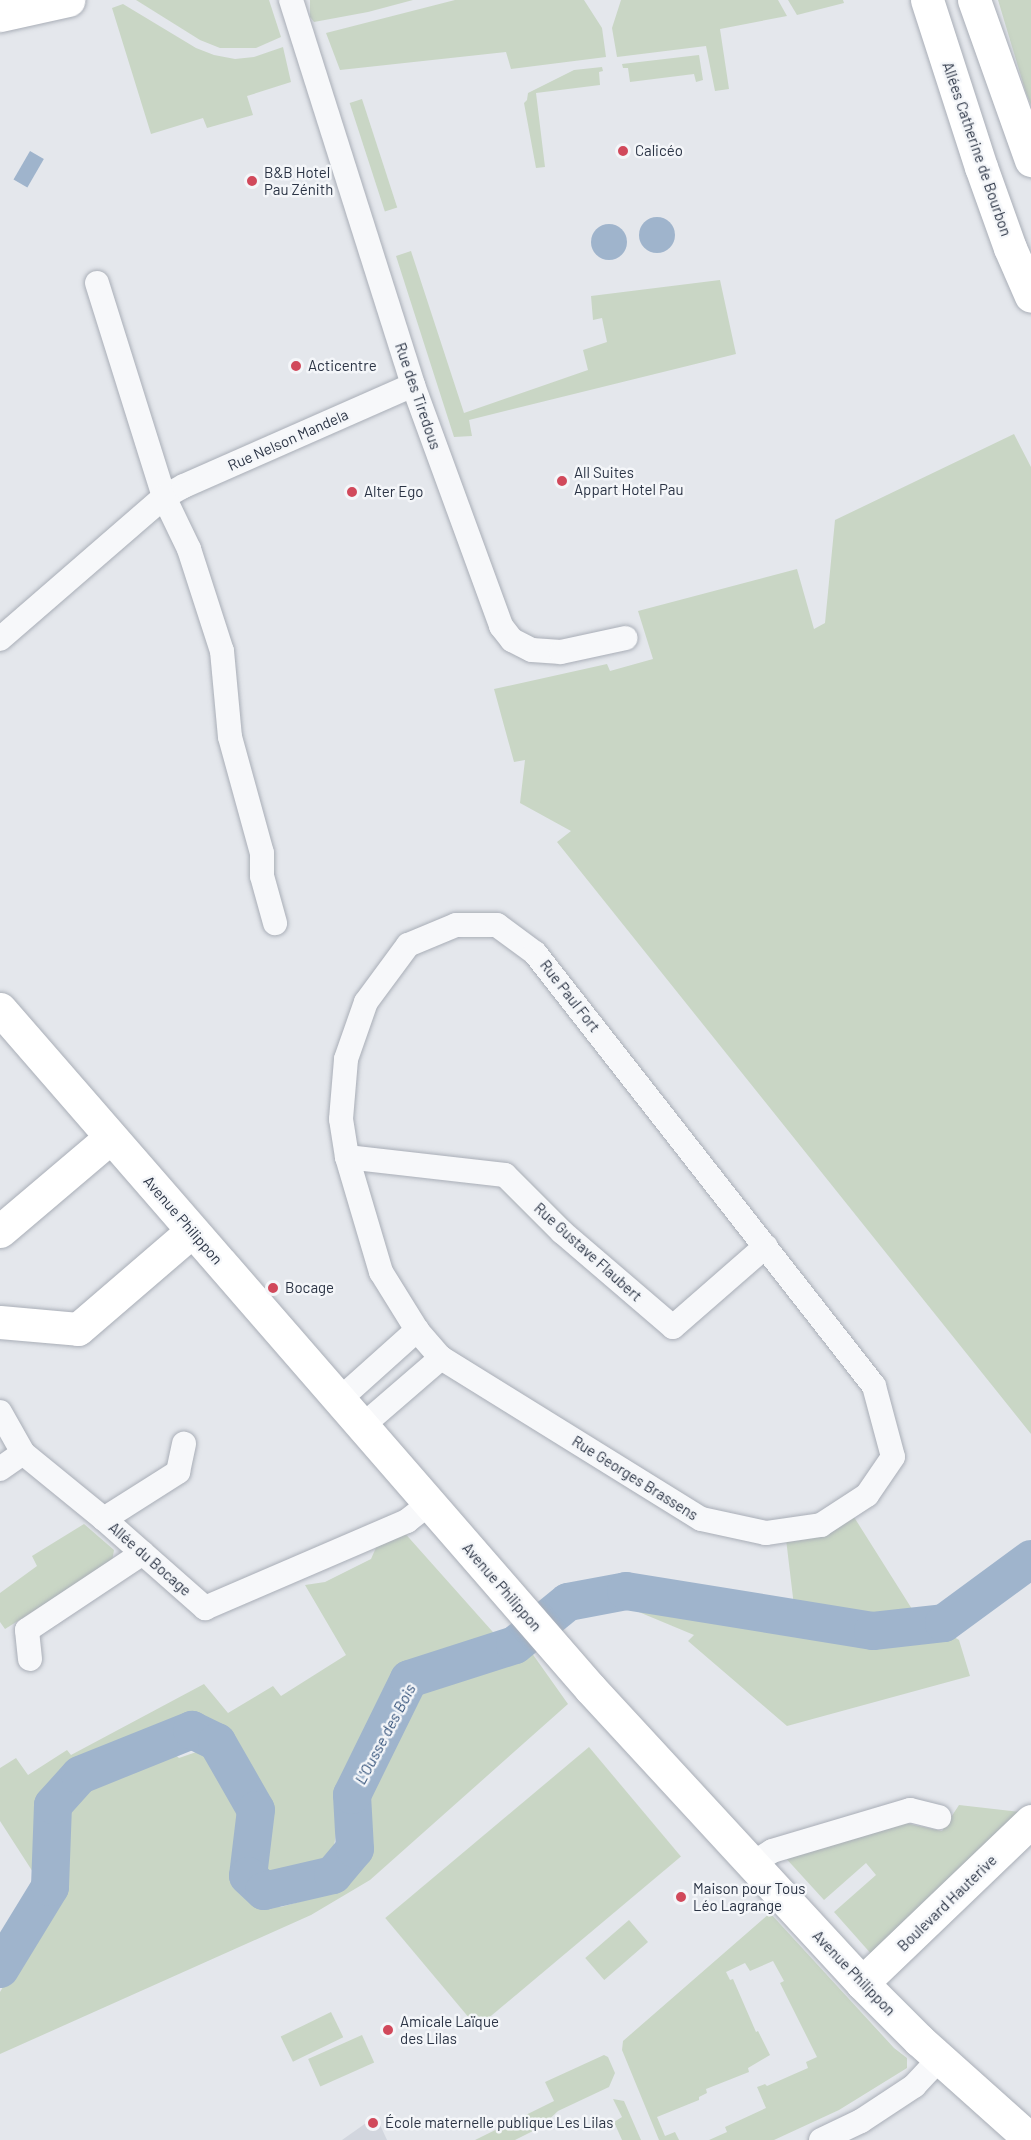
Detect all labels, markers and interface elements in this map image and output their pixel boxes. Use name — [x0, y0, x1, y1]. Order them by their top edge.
street label: Allées Catherine de Bourbon — [939, 60, 1015, 238]
place label: Calicéo — [635, 142, 683, 160]
marker: Calicéo — [616, 144, 630, 158]
place label: B&B Hotel Pau Zénith — [264, 163, 333, 198]
marker: B&B Hotel Pau Zénith — [245, 174, 259, 188]
street label: Rue des Tiredous — [391, 340, 445, 452]
place label: Acticentre — [308, 357, 377, 375]
marker: Acticentre — [289, 359, 303, 373]
street label: Rue Nelson Mandela — [225, 405, 351, 475]
place label: All Suites Appart Hotel Pau — [574, 463, 684, 498]
marker: All Suites Appart Hotel Pau — [555, 474, 569, 488]
place label: Alter Ego — [364, 483, 424, 501]
marker: Alter Ego — [345, 485, 359, 499]
street label: Rue Paul Fort — [536, 956, 604, 1036]
street label: Avenue Philippon — [140, 1172, 226, 1268]
street label: Rue Gustave Flaubert — [531, 1199, 645, 1305]
place label: Bocage — [285, 1279, 334, 1297]
marker: Bocage — [266, 1281, 280, 1295]
street label: Rue Georges Brassens — [569, 1432, 701, 1524]
street label: Allée du Bocage — [105, 1518, 195, 1600]
street label: Avenue Philippon — [459, 1539, 545, 1635]
water label: L'Ousse des Bois — [350, 1680, 420, 1788]
street label: Boulevard Hauterive — [894, 1851, 1000, 1955]
place label: Maison pour Tous Léo Lagrange — [693, 1879, 805, 1914]
marker: Maison pour Tous Léo Lagrange — [674, 1890, 688, 1904]
street label: Avenue Philippon — [809, 1927, 899, 2019]
place label: Amicale Laïque des Lilas — [400, 2012, 499, 2047]
marker: Amicale Laïque des Lilas — [381, 2023, 395, 2037]
place label: École maternelle publique Les Lilas — [385, 2114, 613, 2132]
marker: École maternelle publique Les Lilas — [366, 2116, 380, 2130]

